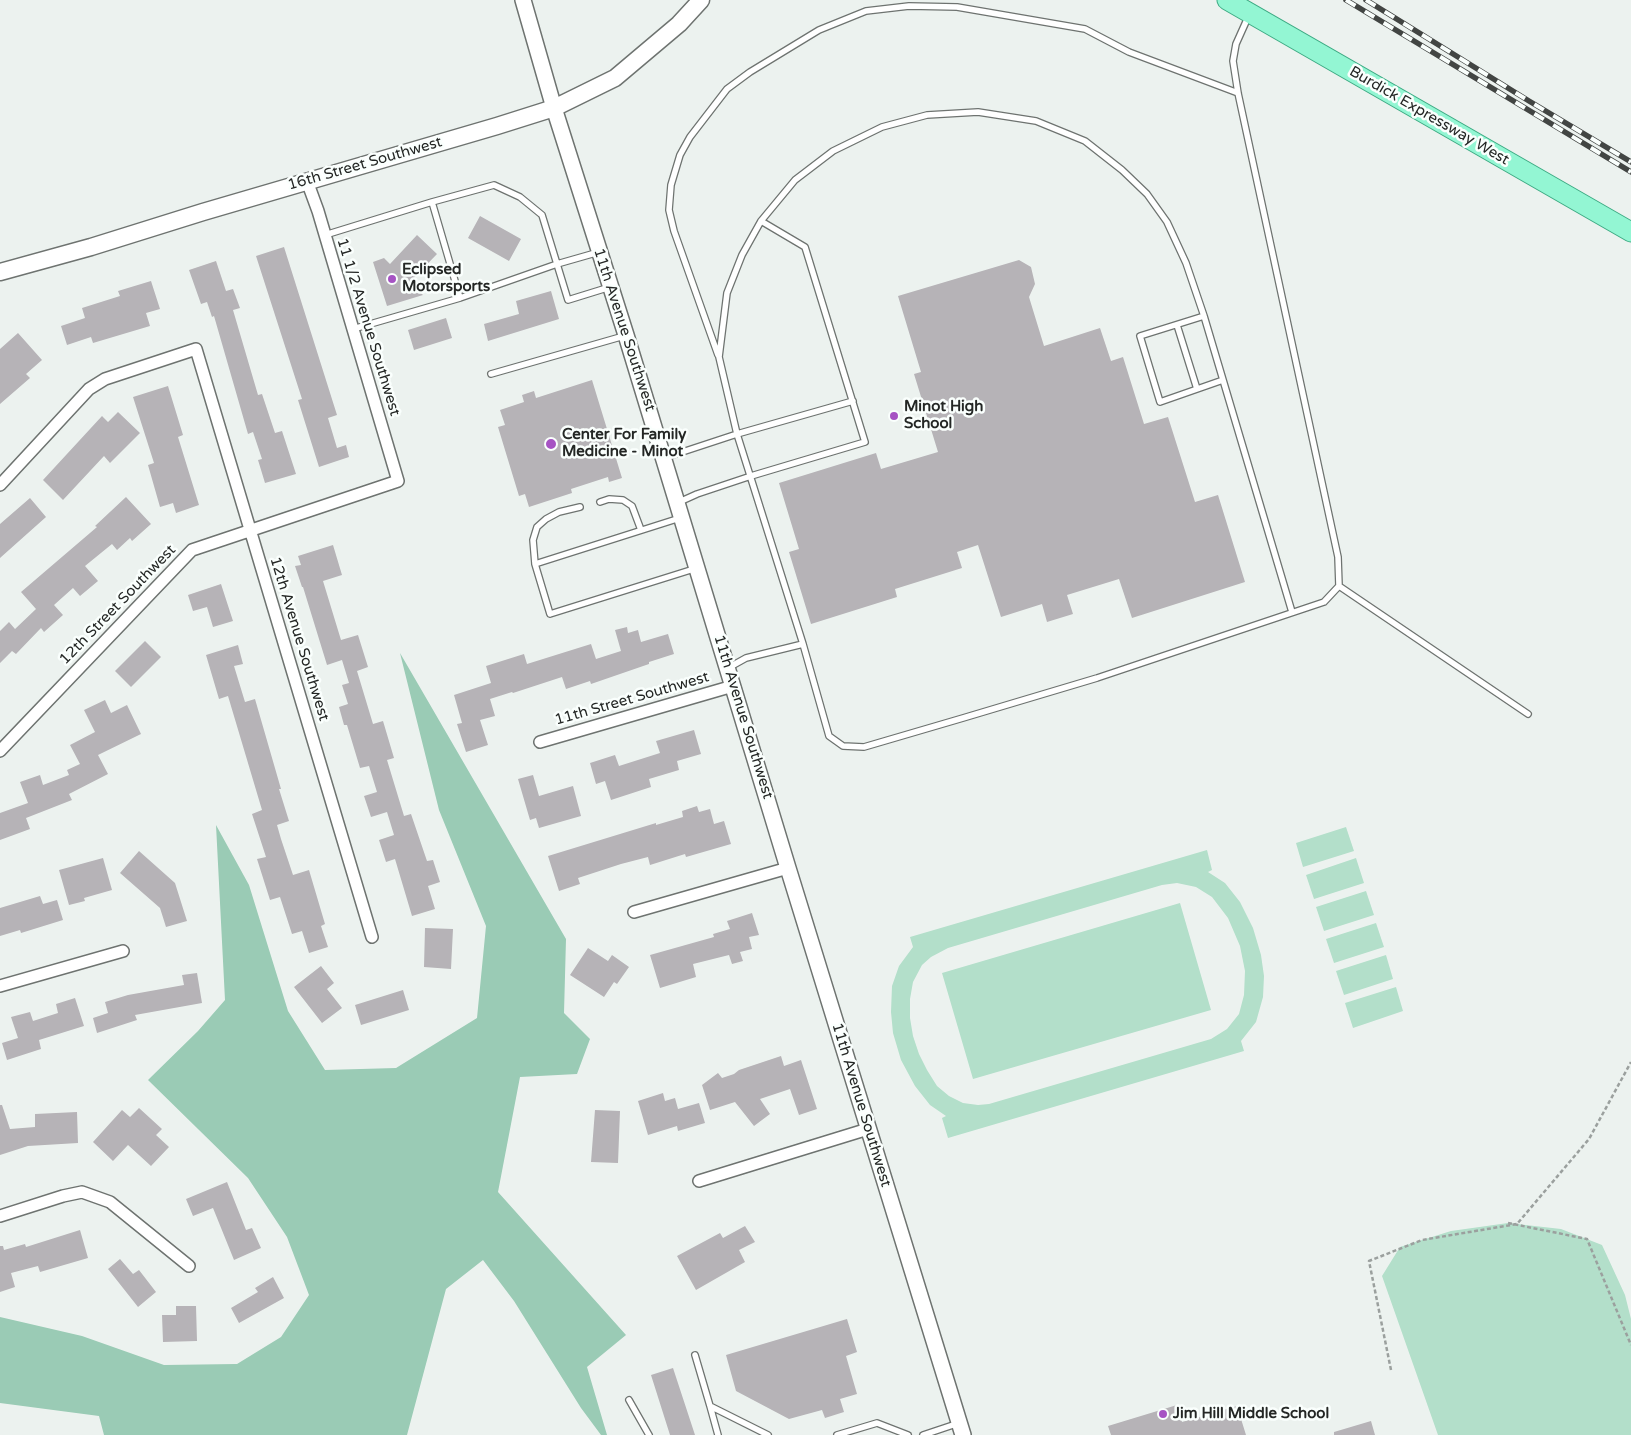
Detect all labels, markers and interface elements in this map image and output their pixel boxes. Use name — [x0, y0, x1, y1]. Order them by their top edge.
street label: Burdick Expressway West — [1346, 63, 1512, 169]
street label: 16th Street Southwest — [286, 133, 444, 195]
street label: 11 1/2 Avenue Southwest — [332, 236, 404, 418]
street label: 11th Avenue Southwest — [589, 246, 659, 414]
place label: Eclipsed Motorsports — [402, 261, 490, 296]
marker: Eclipsed Motorsports — [386, 273, 398, 285]
place label: Minot High School — [904, 398, 983, 433]
marker: Minot High School — [888, 410, 900, 422]
place label: Center For Family Medicine - Minot — [562, 426, 686, 461]
marker: Center For Family Medicine - Minot — [544, 437, 558, 451]
street label: 12th Street Southwest — [56, 541, 180, 669]
street label: 12th Avenue Southwest — [265, 555, 333, 723]
street label: 11th Avenue Southwest — [709, 633, 777, 801]
street label: 11th Street Southwest — [553, 668, 711, 730]
street label: 11th Avenue Southwest — [827, 1021, 895, 1189]
place label: Jim Hill Middle School — [1173, 1405, 1329, 1423]
marker: Jim Hill Middle School — [1157, 1408, 1169, 1420]

